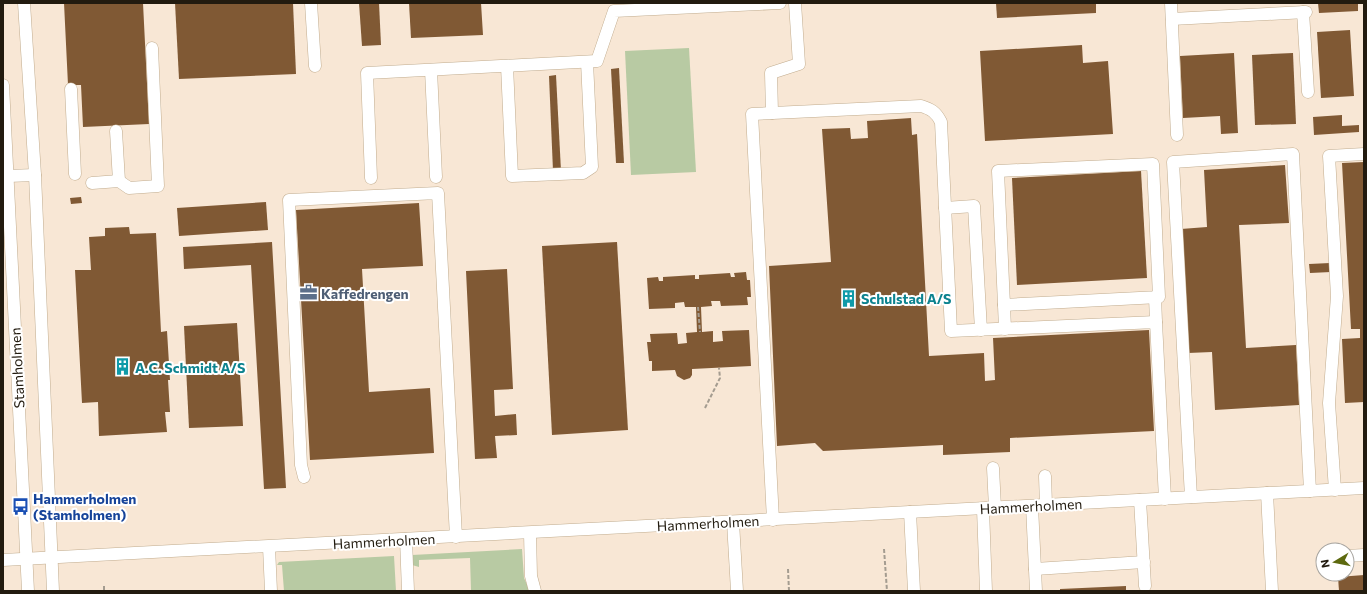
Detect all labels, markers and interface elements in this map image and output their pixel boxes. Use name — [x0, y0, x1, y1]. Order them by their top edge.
office icon: Kaffedrengen — [298, 283, 318, 303]
place label: Kaffedrengen — [321, 285, 409, 302]
building icon: Schulstad A/S — [838, 288, 858, 308]
place label: Schulstad A/S — [861, 290, 952, 307]
street label: Stamholmen — [6, 327, 28, 409]
building icon: A.C. Schmidt A/S — [112, 357, 132, 377]
place label: A.C. Schmidt A/S — [135, 359, 245, 376]
place label: Hammerholmen (Stamholmen) — [33, 490, 136, 523]
street label: Hammerholmen — [979, 495, 1083, 517]
bus stop icon: Hammerholmen (Stamholmen) — [10, 496, 30, 516]
street label: Hammerholmen — [656, 512, 760, 534]
street label: Hammerholmen — [332, 530, 436, 552]
north arrow — [1315, 542, 1355, 582]
text: N — [1318, 559, 1332, 569]

